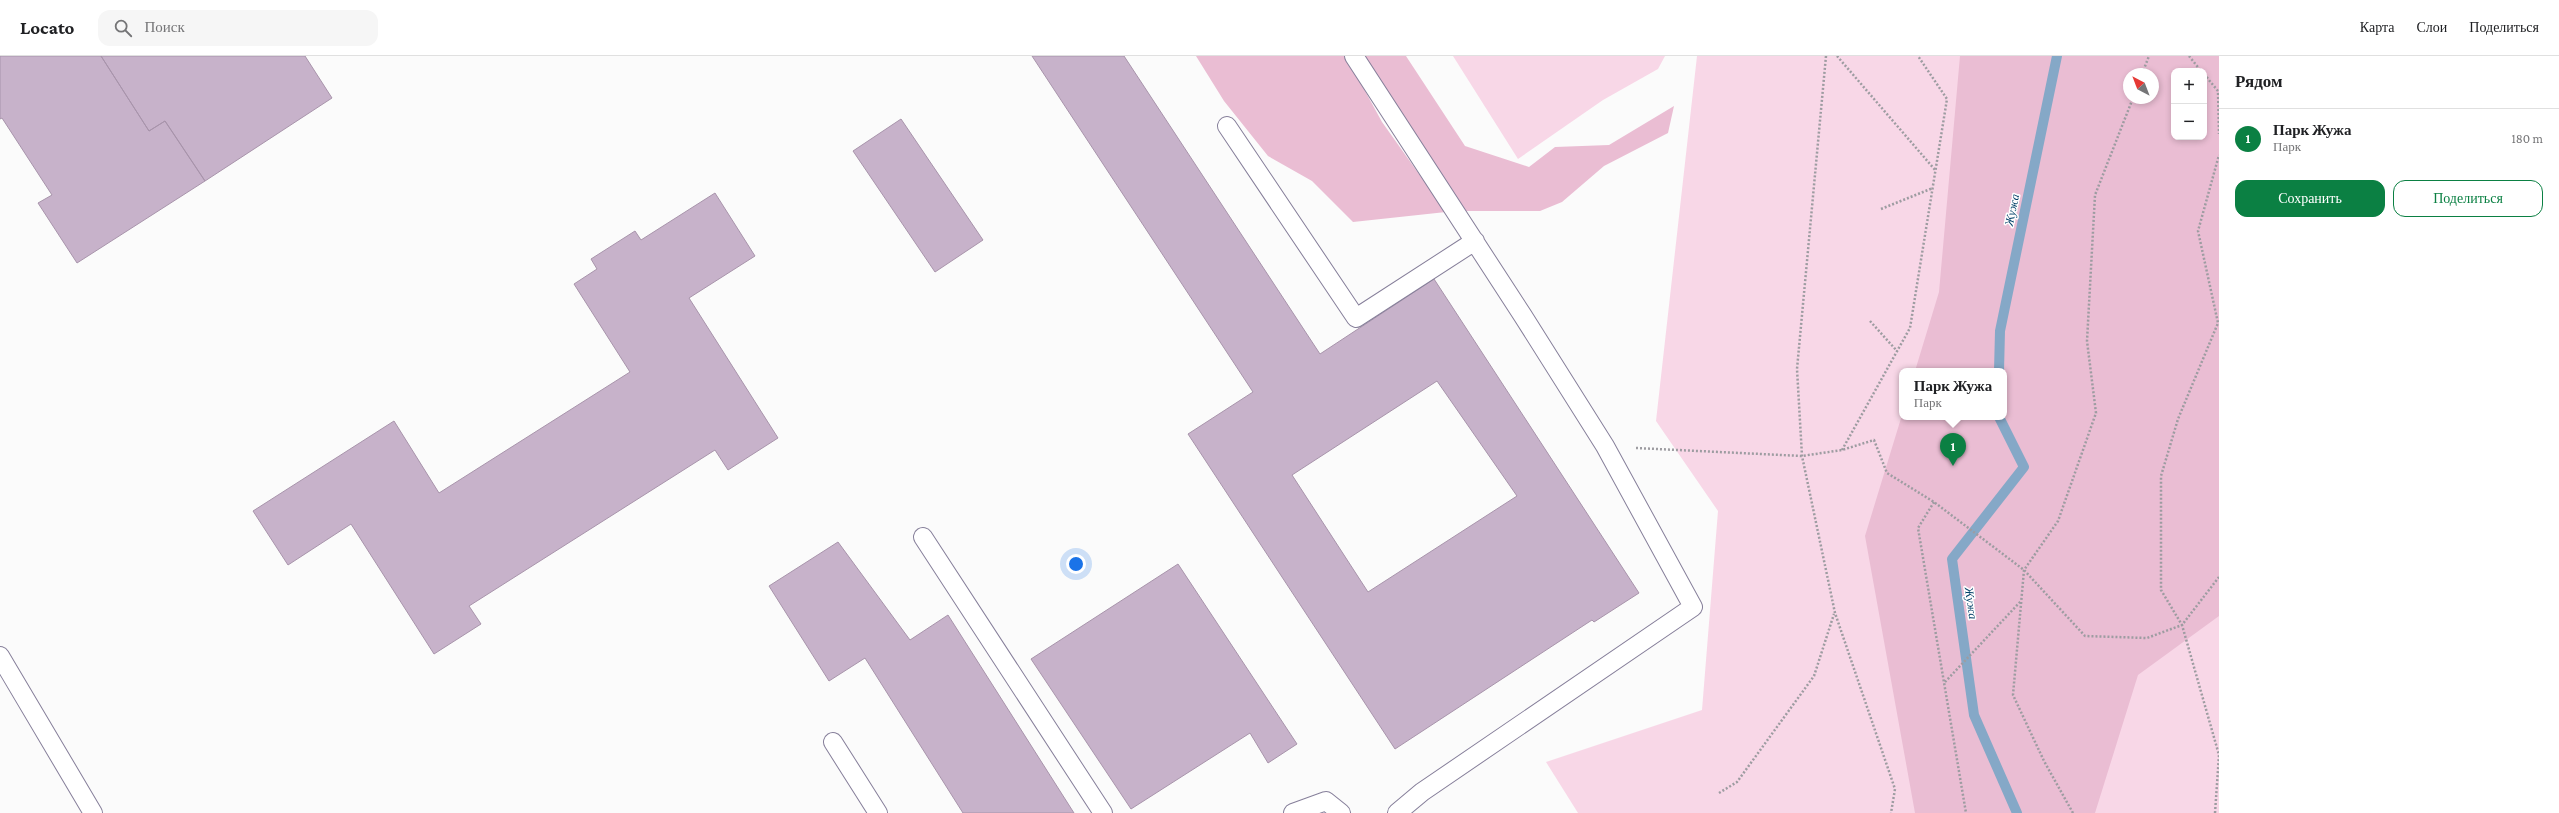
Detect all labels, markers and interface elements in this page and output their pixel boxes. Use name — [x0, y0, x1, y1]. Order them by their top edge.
search box — [98, 10, 378, 46]
text: Locato — [20, 17, 74, 38]
icon: search — [112, 17, 134, 39]
text: Поиск — [144, 19, 185, 35]
text: Карта — [2360, 19, 2394, 35]
text: Слои — [2416, 19, 2447, 35]
text: Поделиться — [2469, 19, 2539, 35]
north arrow — [2123, 68, 2159, 104]
map controls — [2171, 68, 2207, 140]
button: + — [2171, 68, 2207, 104]
text: Рядом — [2235, 72, 2283, 91]
button: − — [2171, 104, 2207, 140]
text: Парк Жужа — [2273, 122, 2351, 138]
text: 1 — [2246, 131, 2250, 146]
text: 180 m — [2511, 131, 2543, 146]
text: Парк — [2273, 139, 2301, 154]
button: Сохранить — [2235, 180, 2385, 217]
button: Поделиться — [2393, 180, 2543, 217]
water label: Жужа — [2002, 193, 2022, 228]
popup — [1899, 368, 2007, 420]
text: Парк Жужа — [1914, 378, 1992, 394]
text: Парк — [1914, 395, 1942, 410]
pin: 1 — [1940, 433, 1966, 466]
your location — [1066, 554, 1086, 574]
water label: Жужа — [1962, 585, 1980, 620]

